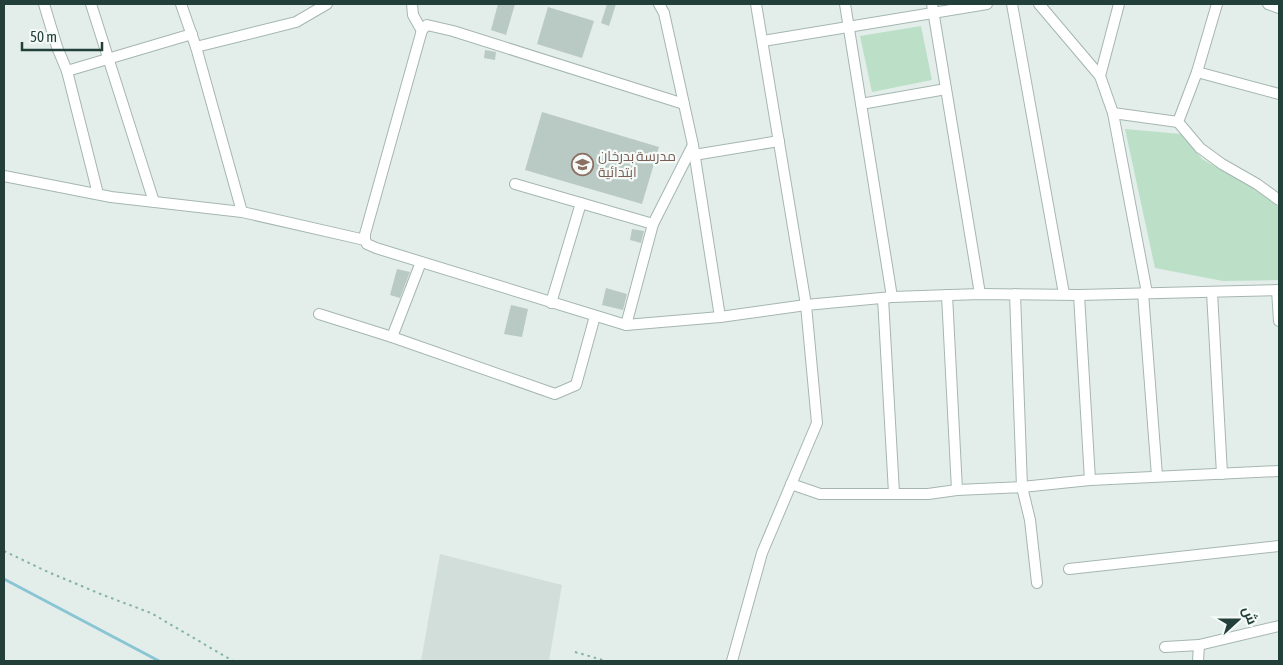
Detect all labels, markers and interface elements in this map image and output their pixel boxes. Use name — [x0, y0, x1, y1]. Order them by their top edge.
scale bar — [22, 20, 102, 52]
text: 50 m — [30, 28, 57, 45]
place label: مدرسة بدرخان ابتدائية — [598, 148, 676, 180]
school or university icon: مدرسة بدرخان ابتدائية — [570, 152, 594, 176]
north arrow — [1213, 595, 1263, 645]
text: ش — [1239, 604, 1261, 627]

